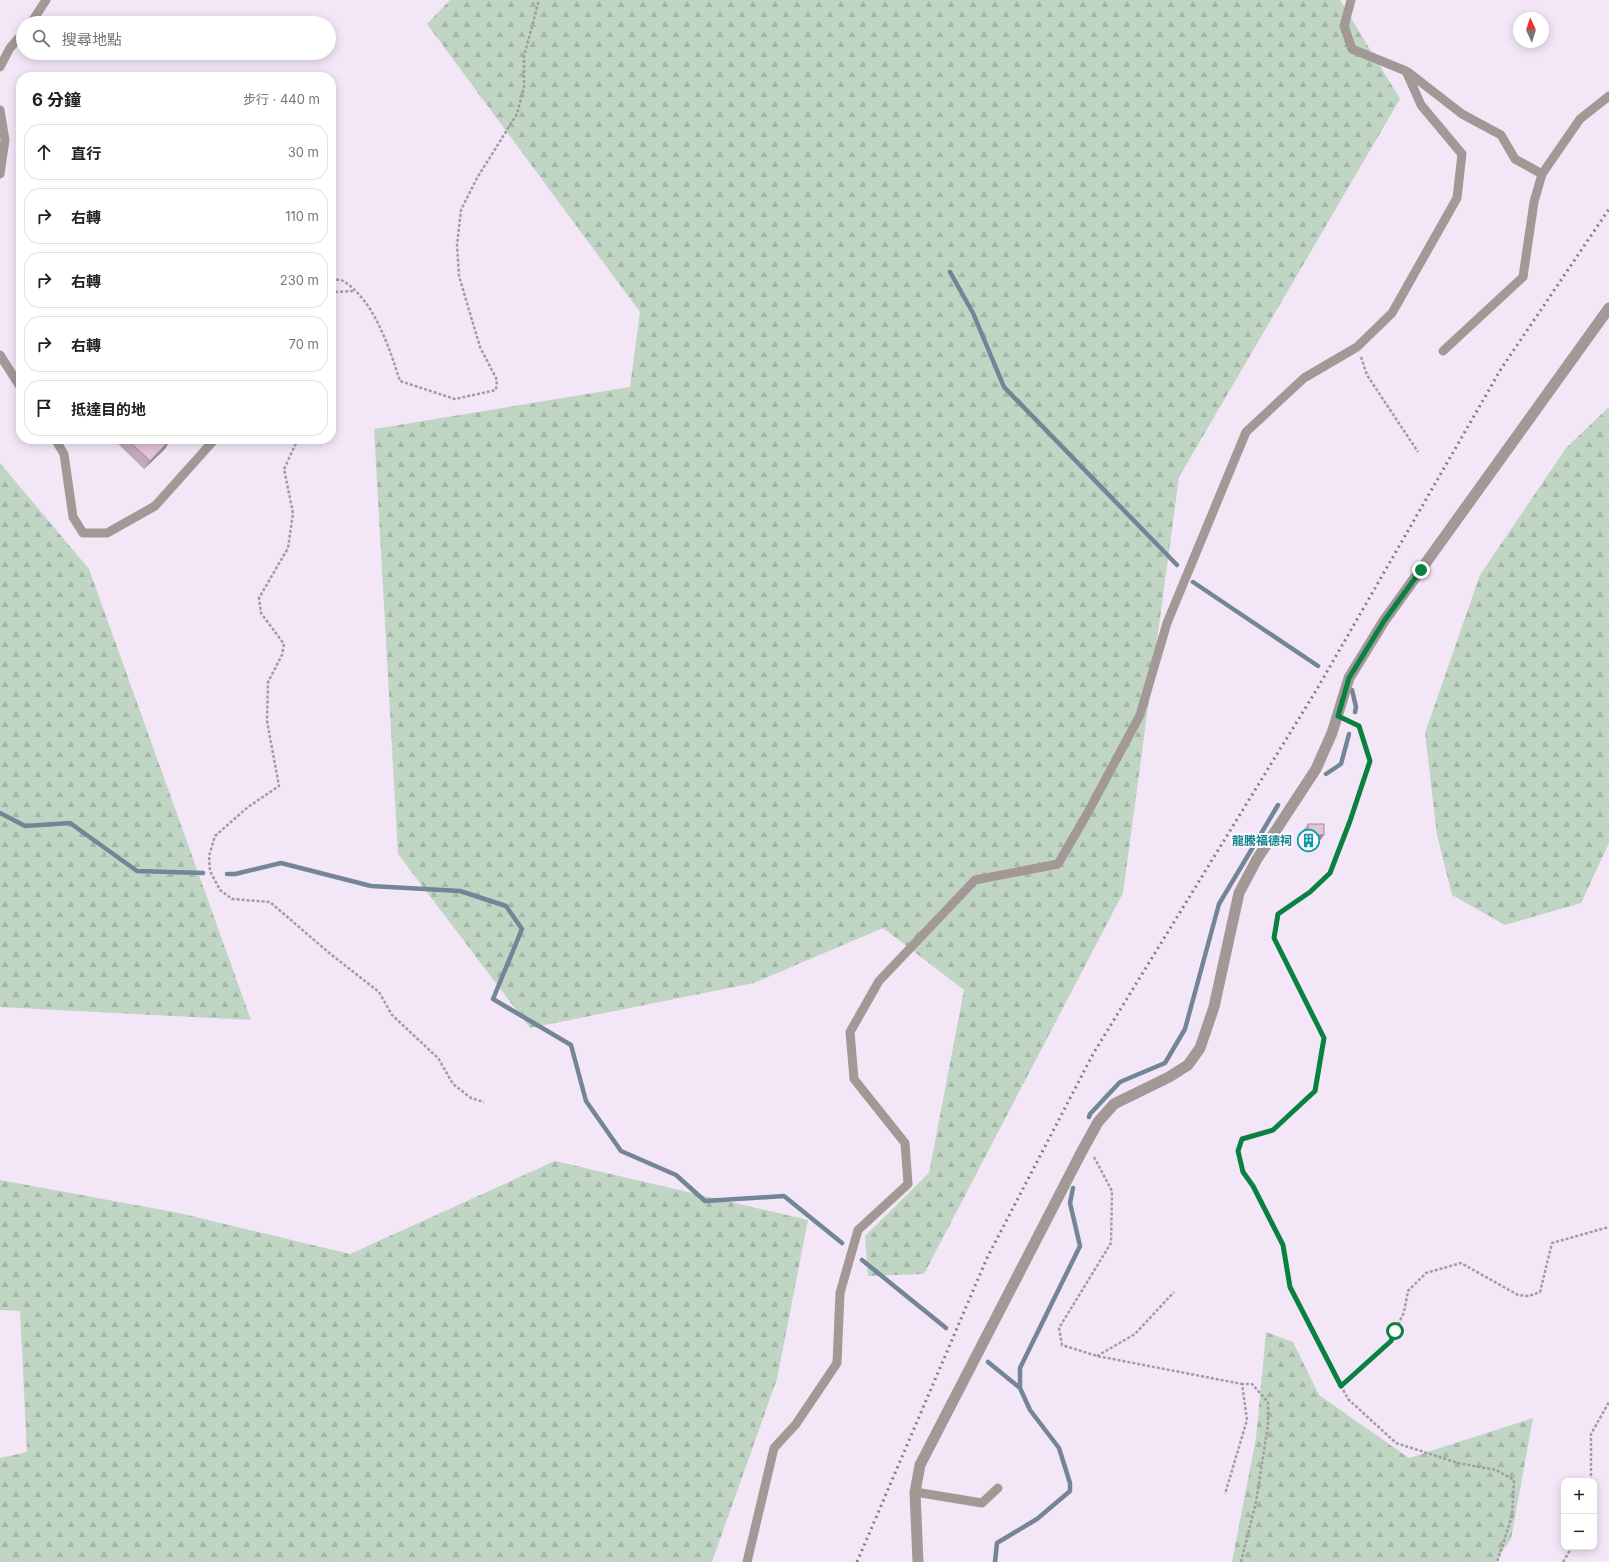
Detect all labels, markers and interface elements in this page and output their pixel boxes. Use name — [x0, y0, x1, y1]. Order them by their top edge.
north arrow — [1513, 12, 1549, 48]
search box — [16, 16, 336, 60]
icon: search — [30, 27, 52, 49]
text: 搜尋地點 — [62, 30, 122, 49]
text: 6 分鐘 — [32, 90, 81, 110]
text: 步行 · 440 m — [243, 91, 320, 107]
icon: ahead — [33, 141, 55, 163]
text: 直行 — [71, 144, 101, 163]
text: 30 m — [288, 144, 319, 160]
icon: right — [33, 205, 55, 227]
text: 右轉 — [71, 208, 101, 227]
text: 110 m — [285, 208, 319, 224]
icon: right — [33, 269, 55, 291]
text: 右轉 — [71, 272, 101, 291]
text: 230 m — [280, 272, 319, 288]
icon: right — [33, 333, 55, 355]
text: 右轉 — [71, 336, 101, 355]
text: 70 m — [289, 336, 319, 352]
icon: arrive — [33, 397, 55, 419]
text: 抵達目的地 — [71, 400, 146, 419]
route end — [1412, 561, 1430, 579]
building icon: 龍騰福德祠 — [1295, 827, 1321, 853]
place label: 龍騰福德祠 — [1232, 833, 1292, 848]
route start — [1386, 1322, 1404, 1340]
map controls — [1561, 1478, 1597, 1550]
button: + — [1561, 1478, 1597, 1514]
button: − — [1561, 1514, 1597, 1550]

